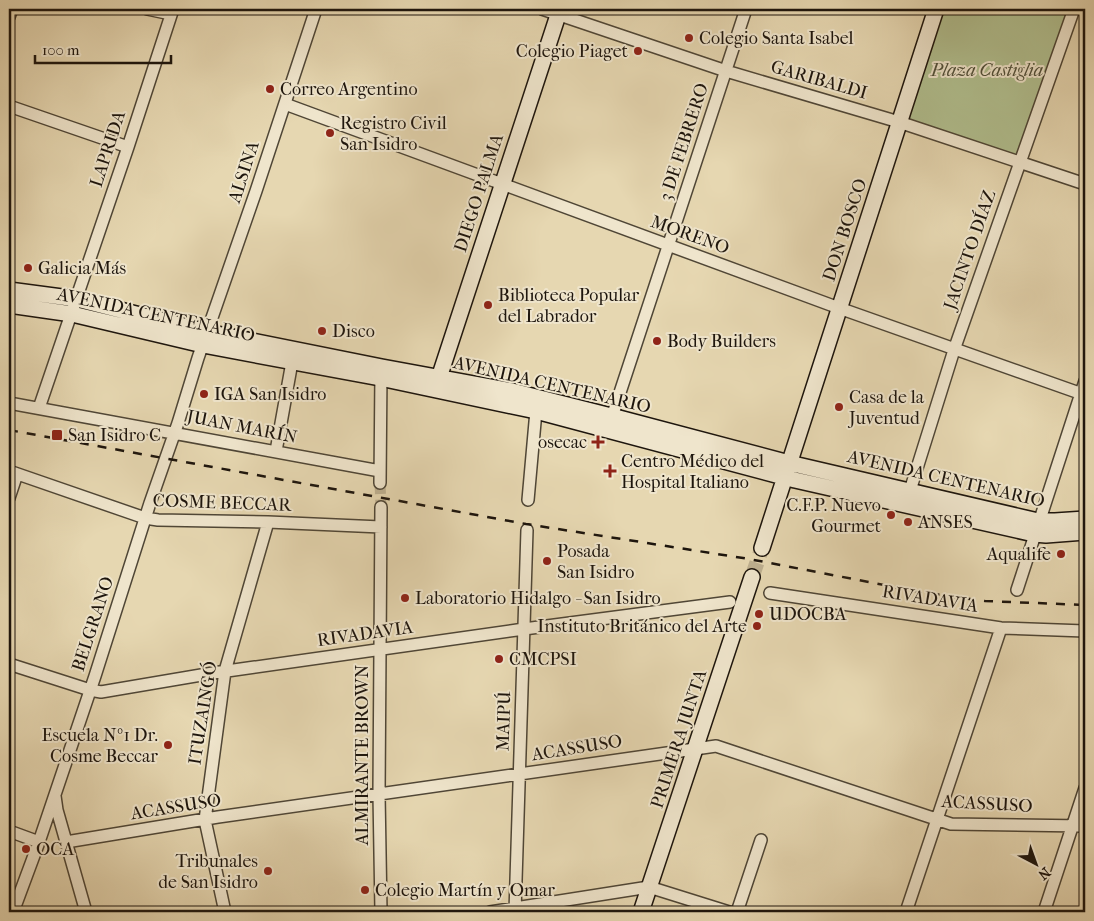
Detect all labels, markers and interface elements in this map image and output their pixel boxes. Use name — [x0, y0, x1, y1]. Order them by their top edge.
place label: Colegio Santa Isabel — [699, 28, 854, 49]
scale bar — [35, 32, 171, 64]
marker: Colegio Santa Isabel — [683, 32, 695, 44]
text: 100 m — [42, 41, 80, 59]
place label: Colegio Piaget — [516, 41, 629, 62]
marker: Colegio Piaget — [632, 45, 644, 57]
street label: GARIBALDI — [768, 56, 870, 104]
park label: Plaza Castiglia — [930, 60, 1043, 81]
place label: Correo Argentino — [280, 79, 418, 100]
street label: 3 DE FEBRERO — [655, 80, 713, 204]
marker: Correo Argentino — [264, 83, 276, 95]
street label: LAPRIDA — [86, 108, 130, 190]
place label: Registro Civil San Isidro — [340, 113, 447, 155]
marker: Registro Civil San Isidro — [324, 127, 336, 139]
street label: DIEGO PALMA — [450, 131, 508, 255]
street label: ALSINA — [224, 138, 264, 207]
street label: DON BOSCO — [818, 176, 872, 284]
street label: JACINTO DÍAZ — [938, 187, 1000, 315]
street label: MORENO — [648, 211, 732, 259]
place label: Galicia Más — [38, 258, 126, 279]
marker: Galicia Más — [22, 262, 34, 274]
street label: AVENIDA CENTENARIO — [54, 284, 257, 346]
place label: Biblioteca Popular del Labrador — [498, 285, 640, 327]
marker: Biblioteca Popular del Labrador — [482, 299, 494, 311]
place label: Disco — [332, 321, 375, 342]
marker: Disco — [316, 325, 328, 337]
place label: Body Builders — [667, 331, 776, 352]
marker: Body Builders — [651, 335, 663, 347]
street label: AVENIDA CENTENARIO — [450, 352, 653, 418]
place label: IGA San Isidro — [214, 384, 326, 405]
place label: Casa de la Juventud — [847, 387, 925, 429]
marker: IGA San Isidro — [198, 388, 210, 400]
marker: Casa de la Juventud — [833, 401, 845, 413]
street label: JUAN MARÍN — [183, 405, 299, 448]
place label: San Isidro C — [68, 425, 161, 446]
marker: San Isidro C — [50, 428, 64, 442]
place label: osecac — [538, 432, 587, 453]
marker: osecac — [591, 435, 605, 449]
street label: AVENIDA CENTENARIO — [844, 446, 1047, 512]
place label: Centro Médico del Hospital Italiano — [621, 451, 764, 493]
marker: Centro Médico del Hospital Italiano — [603, 464, 617, 478]
street label: COSME BECCAR — [152, 490, 293, 516]
place label: C.F.P. Nuevo Gourmet — [786, 495, 882, 537]
marker: C.F.P. Nuevo Gourmet — [885, 509, 897, 521]
place label: ANSES — [917, 512, 973, 533]
marker: ANSES — [902, 516, 914, 528]
place label: Posada San Isidro — [557, 541, 634, 583]
place label: Aqualife — [986, 544, 1051, 565]
marker: Aqualife — [1055, 548, 1067, 560]
marker: Posada San Isidro — [541, 555, 553, 567]
street label: BELGRANO — [68, 574, 118, 674]
street label: RIVADAVIA — [881, 581, 980, 617]
place label: Laboratorio Hidalgo - San Isidro — [415, 588, 661, 609]
marker: Laboratorio Hidalgo - San Isidro — [399, 592, 411, 604]
place label: UDOCBA — [769, 604, 847, 625]
marker: UDOCBA — [753, 608, 765, 620]
place label: Instituto Británico del Arte — [537, 616, 747, 637]
street label: RIVADAVIA — [316, 617, 415, 651]
marker: Instituto Británico del Arte — [751, 620, 763, 632]
place label: CMCPSI — [509, 649, 577, 670]
marker: CMCPSI — [493, 653, 505, 665]
street label: ITUZAINGÓ — [182, 659, 222, 766]
street label: ALMIRANTE BROWN — [352, 664, 373, 846]
street label: PRIMERA JUNTA — [647, 667, 711, 811]
street label: MAIPÚ — [491, 691, 516, 751]
place label: Escuela Nº1 Dr. Cosme Beccar — [41, 725, 158, 767]
street label: ACASSUSO — [529, 730, 624, 766]
marker: Escuela Nº1 Dr. Cosme Beccar — [162, 739, 174, 751]
street label: ACASSUSO — [128, 789, 223, 825]
street label: ACASSUSO — [940, 791, 1033, 817]
north arrow — [1012, 838, 1062, 888]
place label: OCA — [36, 839, 74, 860]
marker: OCA — [20, 843, 32, 855]
place label: Tribunales de San Isidro — [158, 851, 258, 893]
text: N — [1034, 864, 1054, 884]
marker: Tribunales de San Isidro — [262, 865, 274, 877]
place label: Colegio Martín y Omar — [375, 880, 555, 901]
marker: Colegio Martín y Omar — [359, 884, 371, 896]

